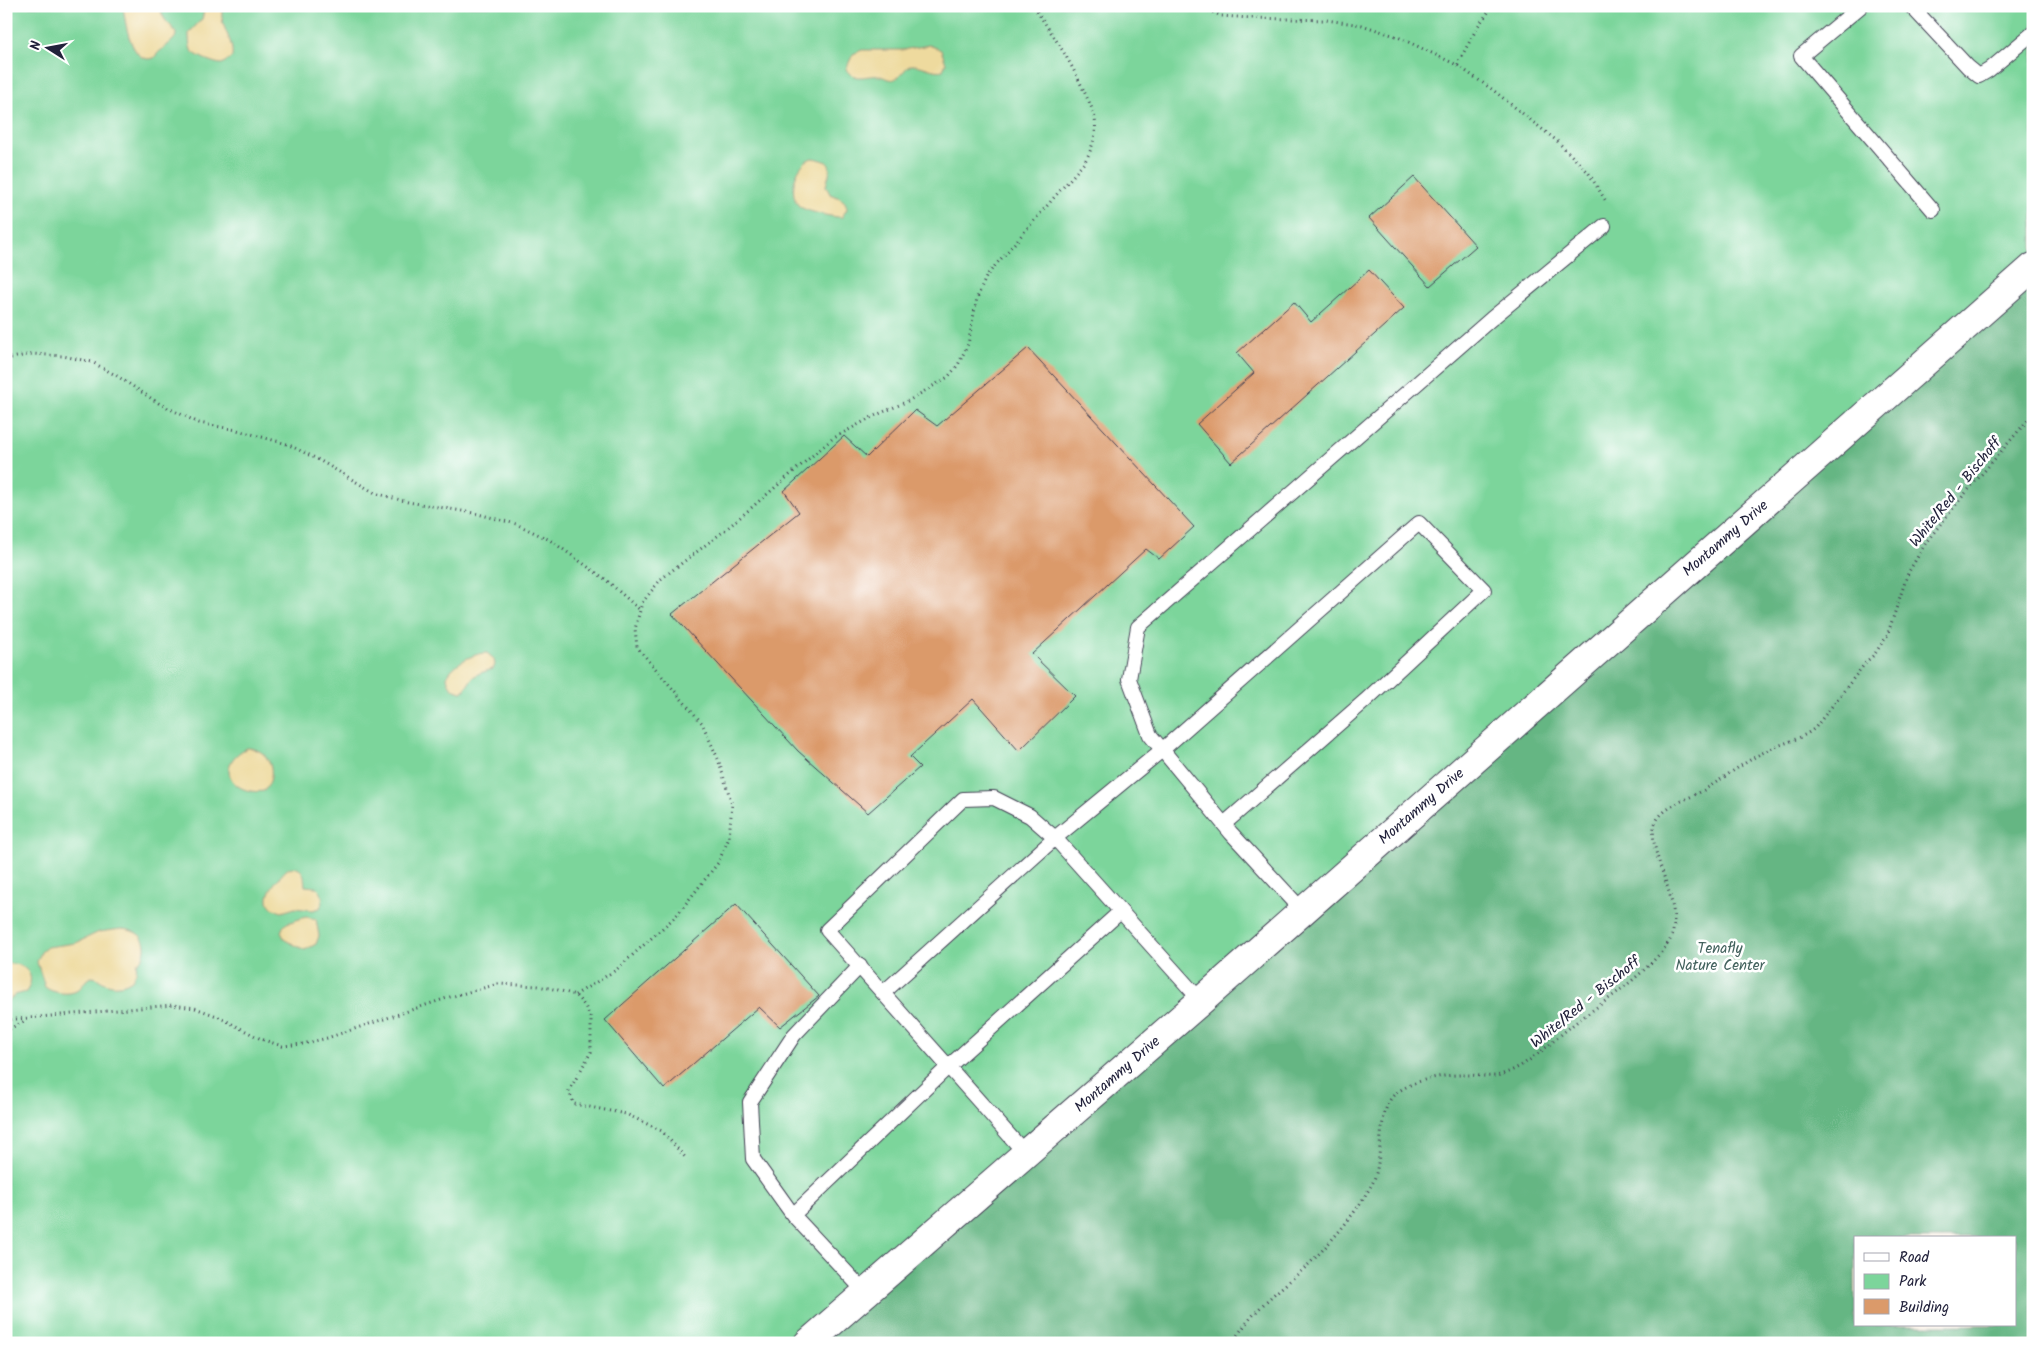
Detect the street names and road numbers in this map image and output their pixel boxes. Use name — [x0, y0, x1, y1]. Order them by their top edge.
street label: White/Red - Bischoff — [1904, 431, 2009, 553]
street label: Montammy Drive — [1677, 494, 1774, 583]
street label: Montammy Drive — [1373, 762, 1470, 851]
street label: White/Red - Bischoff — [1525, 950, 1647, 1055]
street label: Montammy Drive — [1069, 1030, 1166, 1119]

